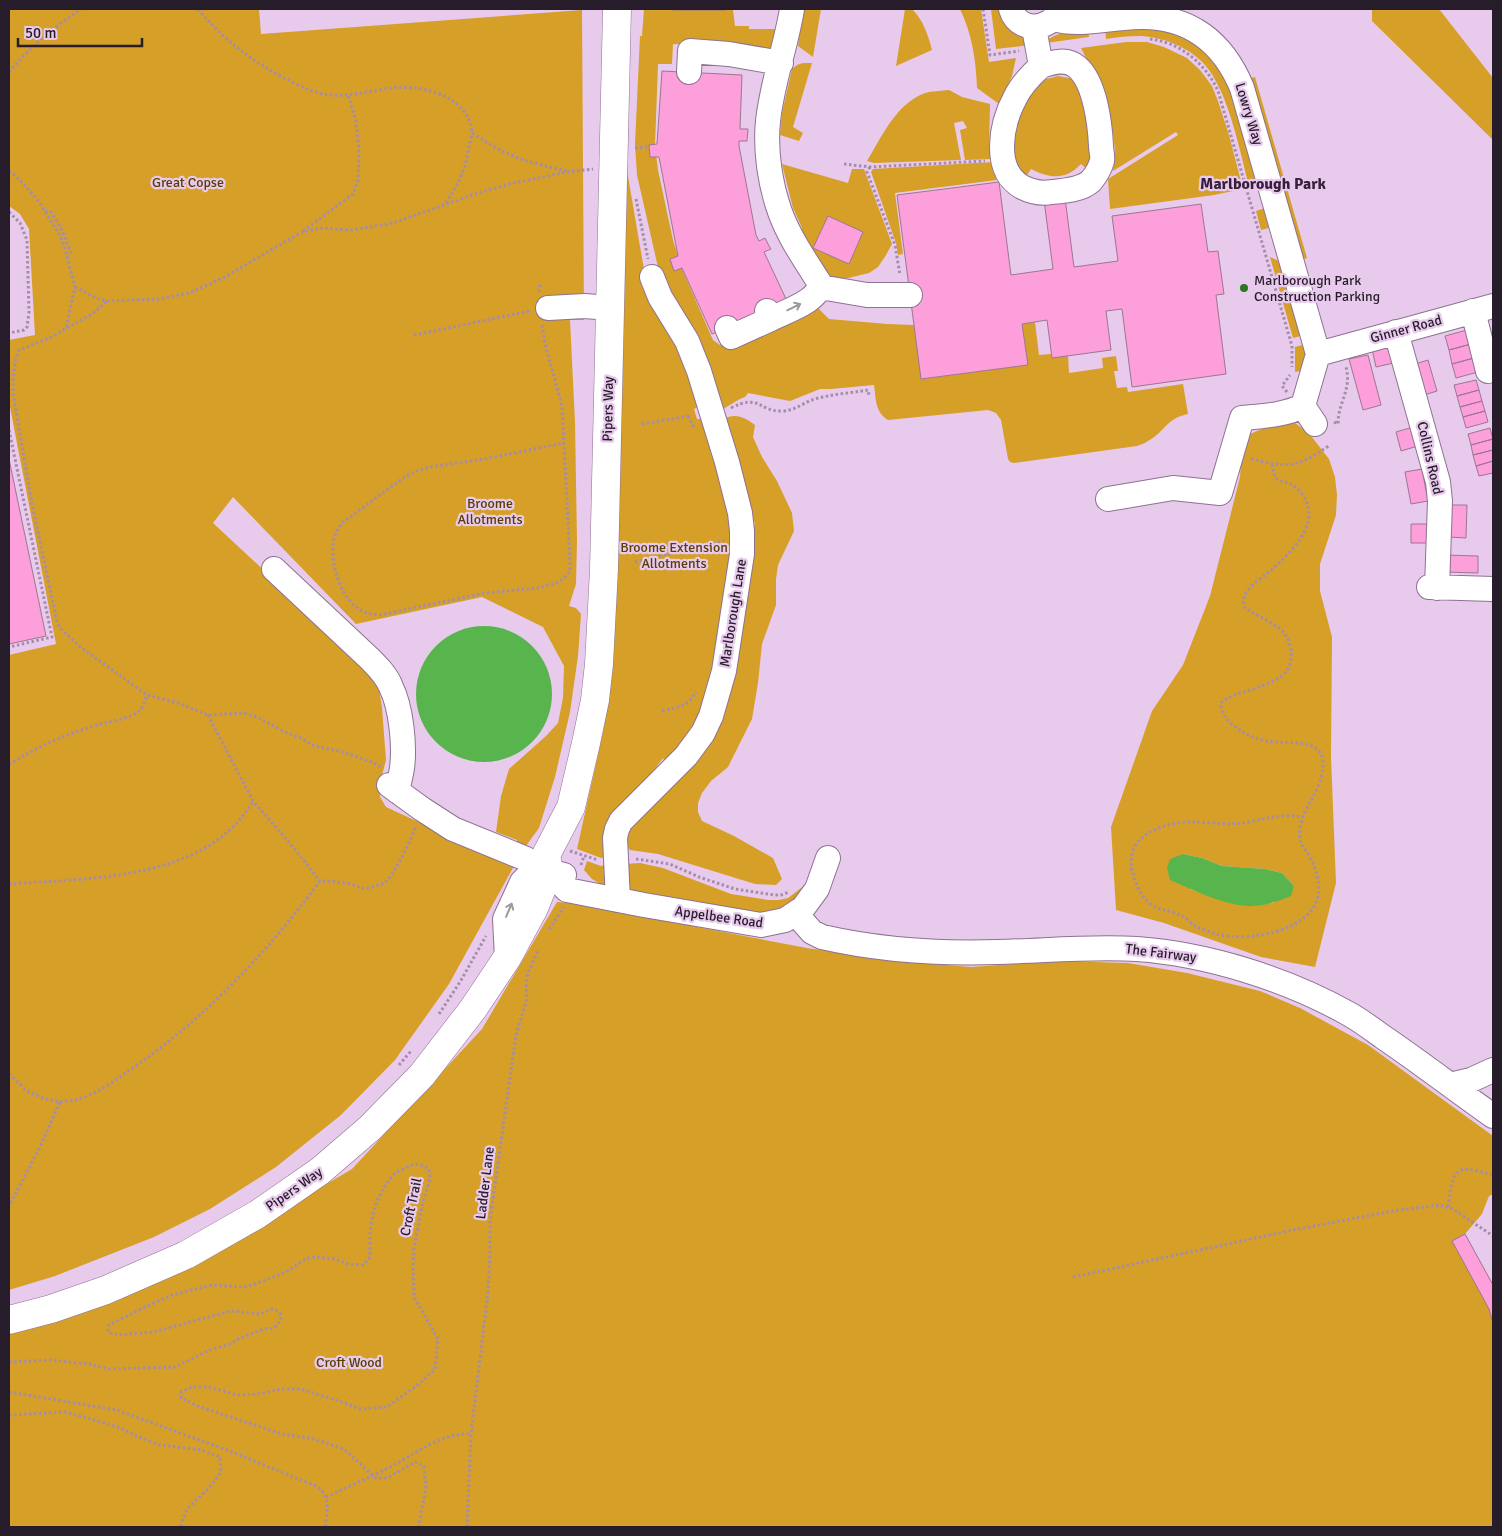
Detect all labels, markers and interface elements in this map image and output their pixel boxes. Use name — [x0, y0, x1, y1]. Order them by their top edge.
scale bar — [18, 15, 141, 47]
text: 50 m — [25, 24, 56, 42]
street label: Lowry Way — [1231, 81, 1267, 148]
park label: Great Copse — [152, 174, 224, 191]
district label: Marlborough Park — [1200, 174, 1327, 194]
place label: Marlborough Park Construction Parking — [1254, 272, 1380, 305]
marker: Marlborough Park Construction Parking — [1238, 282, 1250, 294]
one-way arrow — [787, 302, 802, 312]
street label: Ginner Road — [1368, 311, 1444, 347]
street label: Pipers Way — [599, 376, 617, 442]
street label: Collins Road — [1413, 420, 1447, 496]
park label: Broome Allotments — [457, 495, 523, 528]
park label: Broome Extension Allotments — [620, 539, 728, 572]
street label: Marlborough Lane — [716, 558, 750, 668]
street label: Appelbee Road — [674, 902, 764, 932]
one-way arrow — [505, 903, 515, 918]
street label: The Fairway — [1125, 940, 1198, 966]
street label: Ladder Lane — [472, 1146, 498, 1220]
street label: Pipers Way — [262, 1163, 326, 1215]
street label: Croft Trail — [397, 1176, 425, 1238]
park label: Croft Wood — [316, 1354, 382, 1371]

